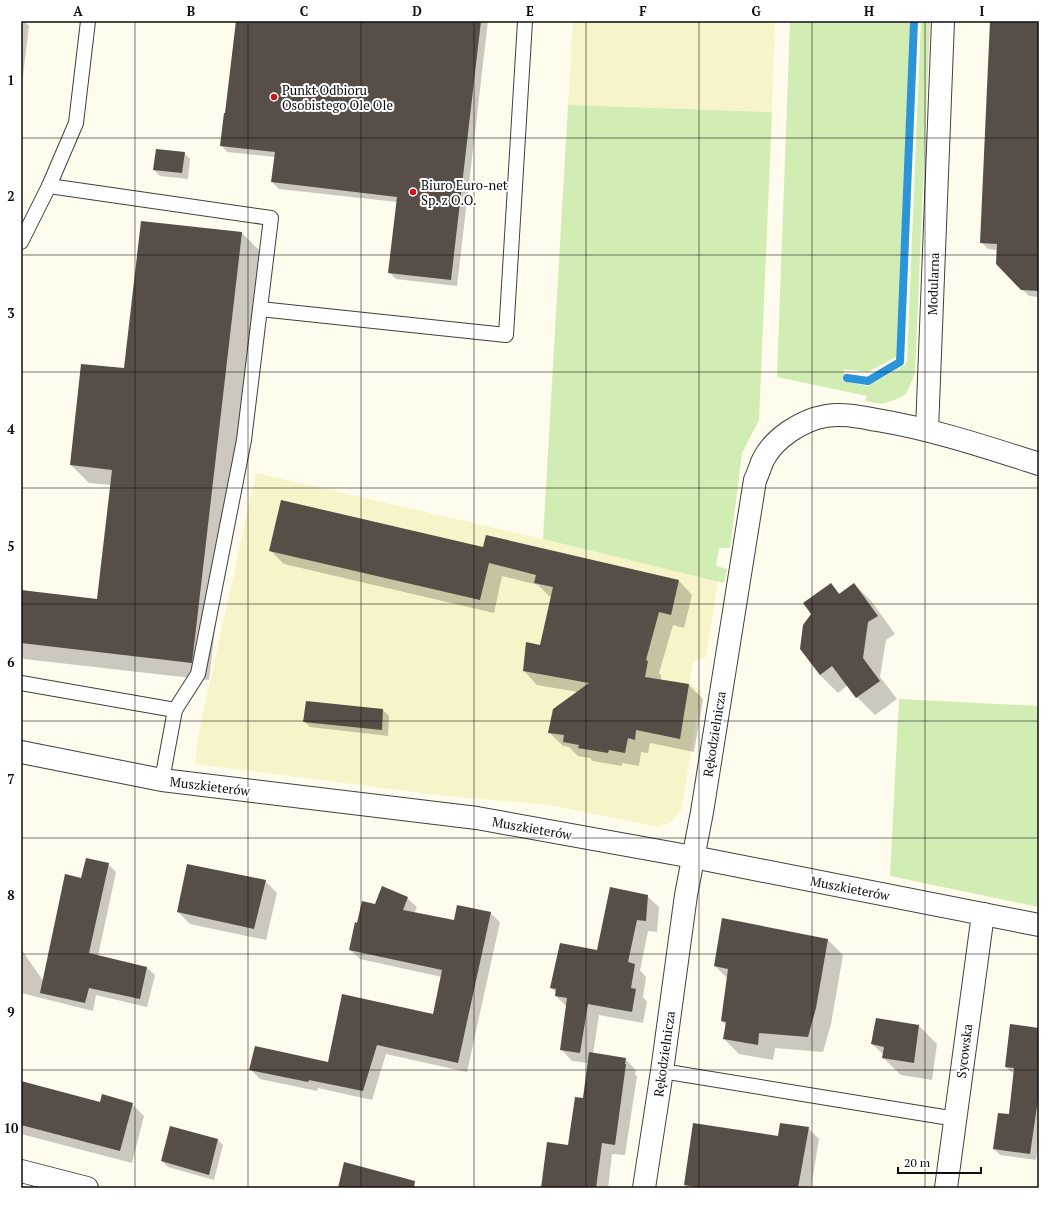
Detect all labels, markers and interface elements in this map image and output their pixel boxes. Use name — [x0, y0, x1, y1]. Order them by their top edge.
text: A — [73, 2, 83, 20]
text: B — [187, 2, 195, 20]
text: C — [300, 2, 308, 20]
text: D — [412, 2, 422, 20]
text: E — [526, 2, 534, 20]
text: F — [639, 2, 647, 20]
text: G — [751, 2, 761, 20]
text: H — [864, 2, 874, 20]
text: I — [980, 2, 985, 20]
text: 1 — [7, 71, 15, 89]
place label: Punkt Odbioru Osobistego Ole Ole — [282, 81, 393, 114]
marker: Punkt Odbioru Osobistego Ole Ole — [269, 92, 279, 102]
place label: Biuro Euro-net Sp. z O.O. — [421, 176, 508, 209]
text: 2 — [7, 187, 15, 205]
marker: Biuro Euro-net Sp. z O.O. — [408, 187, 418, 197]
street label: Modularna — [923, 252, 943, 316]
text: 3 — [7, 304, 15, 322]
text: 4 — [7, 420, 15, 438]
text: 5 — [7, 537, 15, 555]
text: 6 — [7, 653, 15, 671]
street label: Rękodzielnicza — [698, 689, 730, 778]
text: 7 — [7, 770, 15, 788]
street label: Muszkieterów — [169, 772, 252, 800]
street label: Muszkieterów — [491, 812, 574, 844]
street label: Muszkieterów — [809, 871, 892, 905]
text: 8 — [7, 886, 15, 904]
text: 9 — [7, 1003, 15, 1021]
street label: Rękodzielnicza — [649, 1009, 679, 1098]
street label: Sycowska — [952, 1022, 976, 1079]
text: 10 — [4, 1119, 19, 1137]
scale bar — [898, 1149, 981, 1175]
text: 20 m — [904, 1155, 931, 1170]

